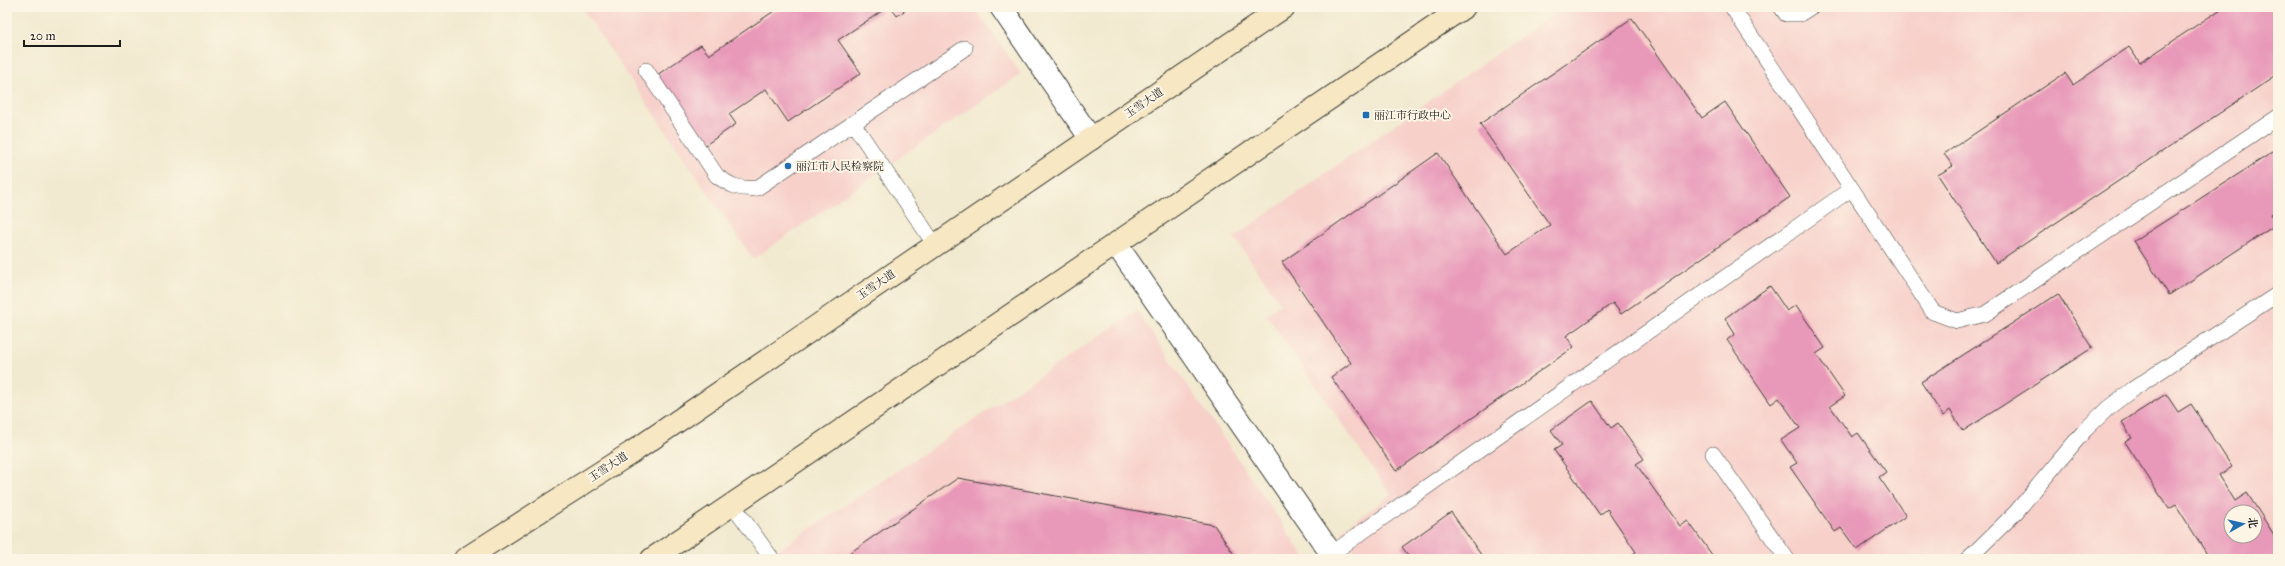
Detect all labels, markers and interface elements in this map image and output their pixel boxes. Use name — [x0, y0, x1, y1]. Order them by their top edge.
scale bar — [24, 22, 120, 48]
text: 20 m — [30, 29, 56, 43]
street label: 玉雪大道 — [1122, 85, 1166, 121]
place label: 丽江市行政中心 — [1374, 109, 1451, 122]
marker: 丽江市行政中心 — [1361, 110, 1371, 120]
place label: 丽江市人民检察院 — [796, 160, 884, 173]
marker: 丽江市人民检察院 — [783, 161, 793, 171]
street label: 玉雪大道 — [854, 267, 898, 303]
street label: 玉雪大道 — [586, 450, 630, 484]
north arrow — [2223, 504, 2263, 544]
text: 北 — [2245, 516, 2260, 529]

